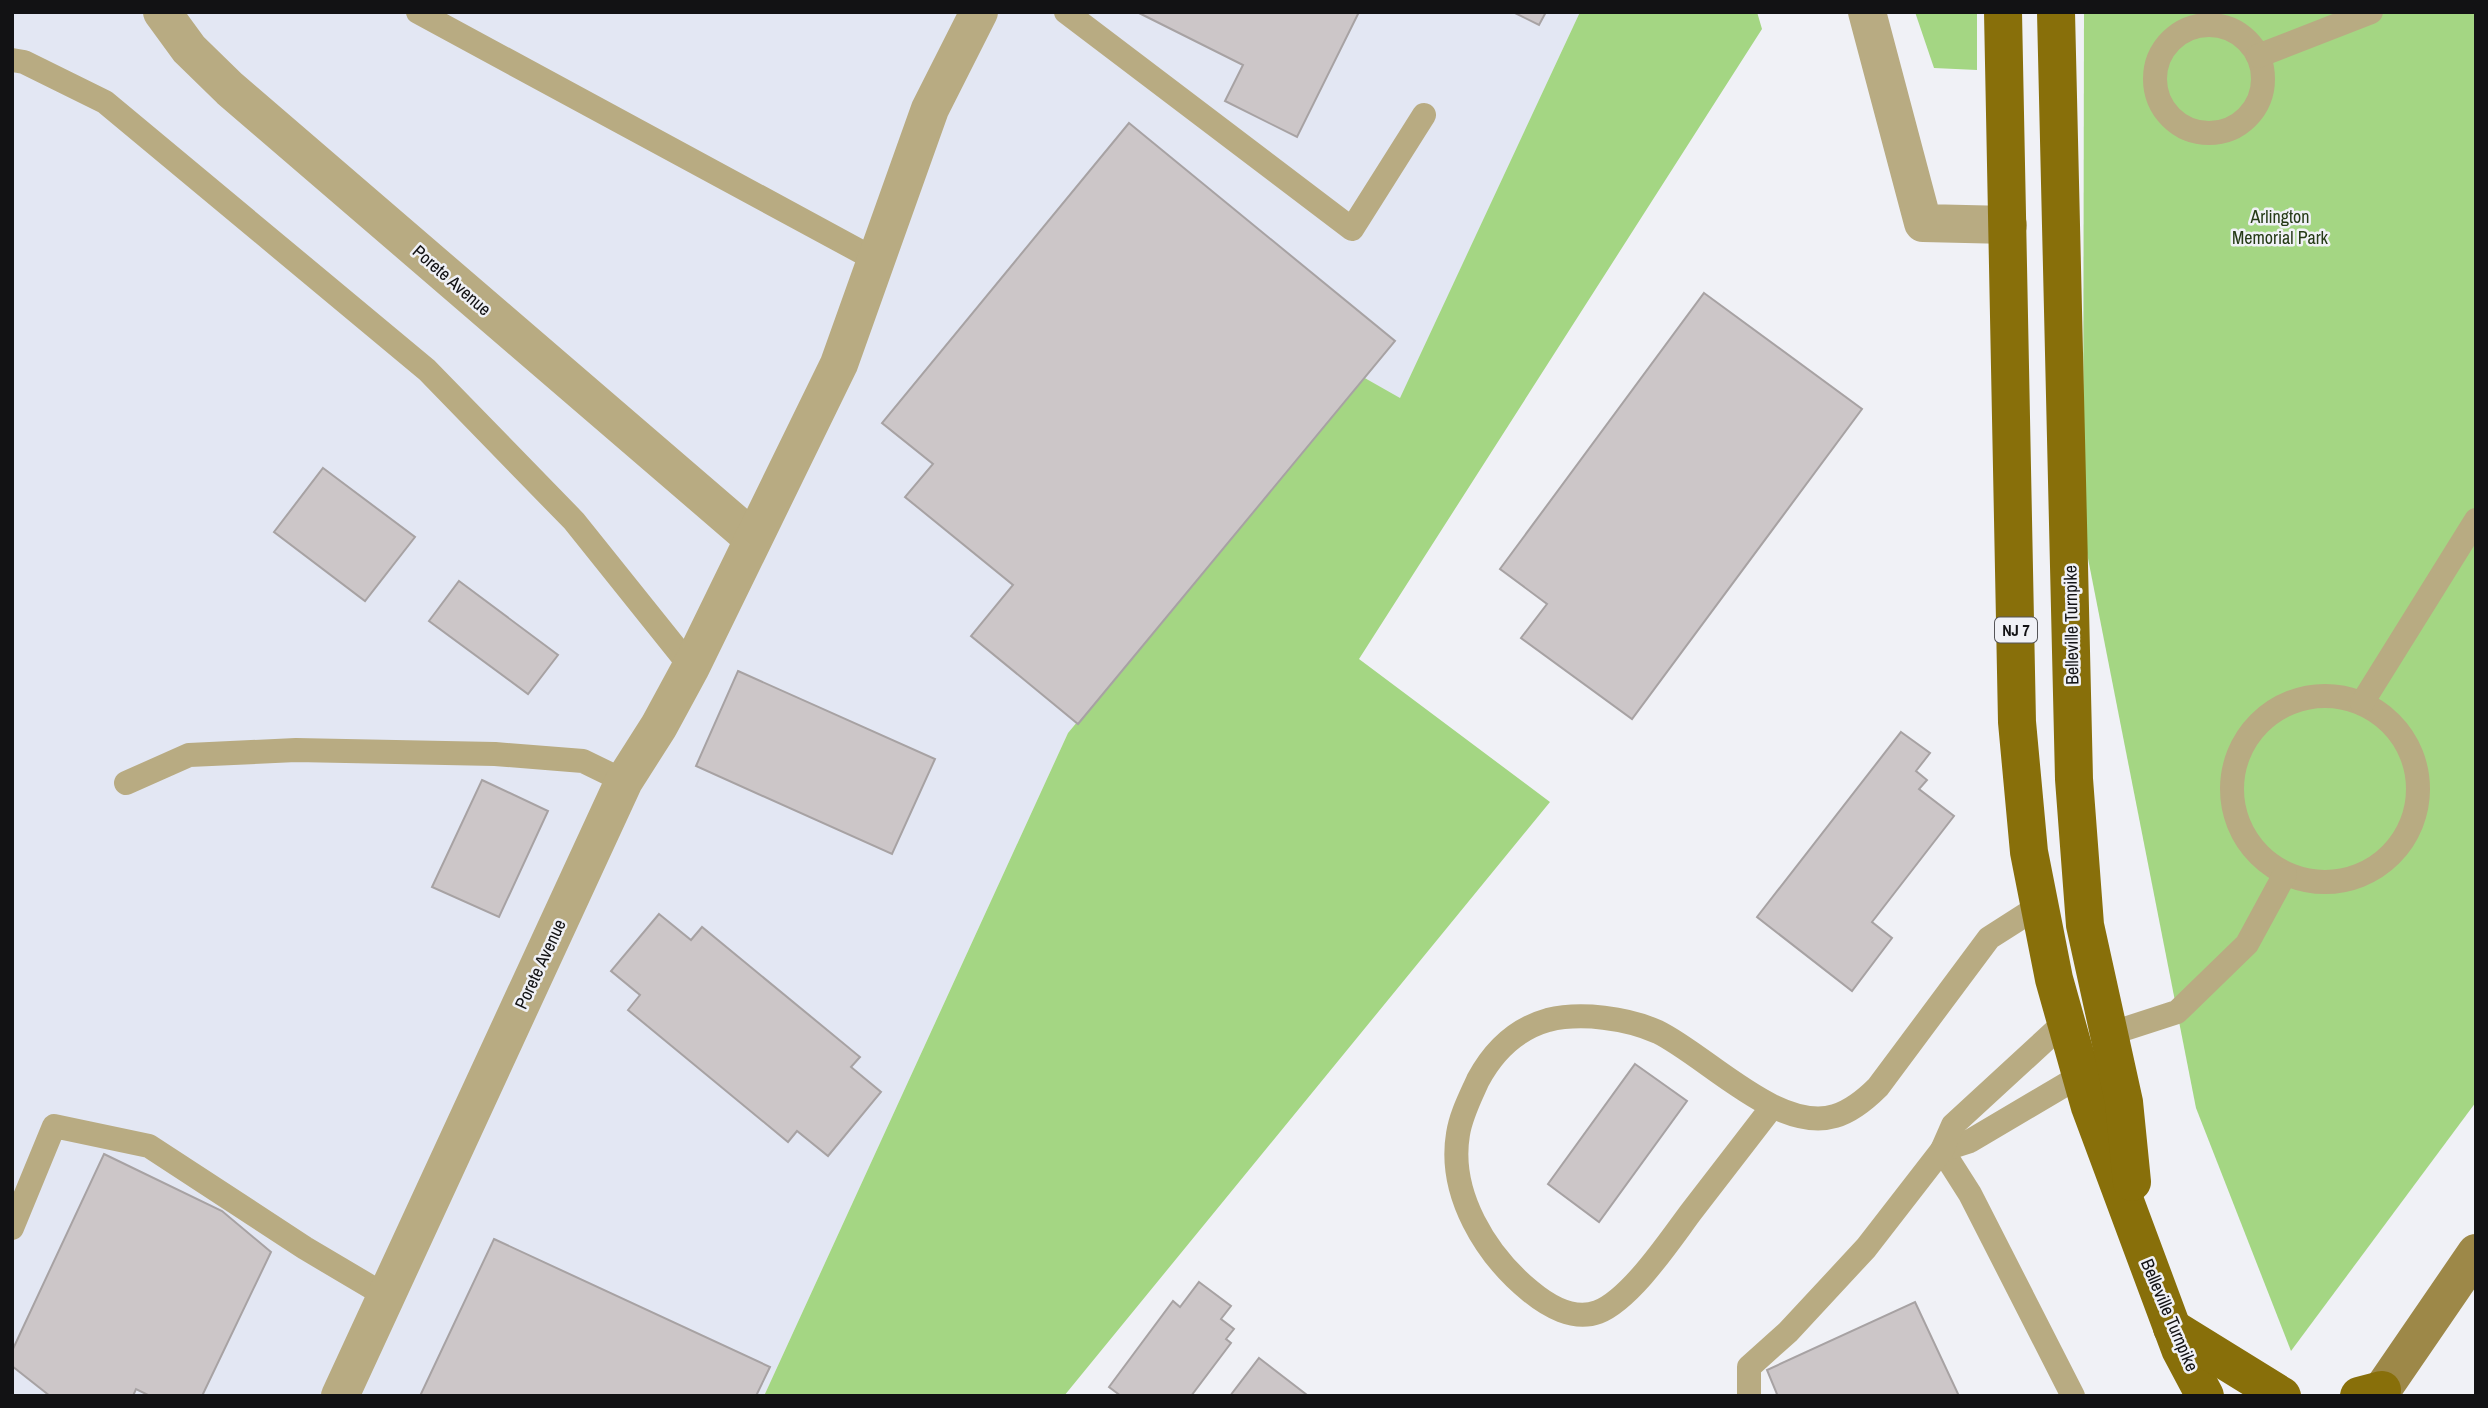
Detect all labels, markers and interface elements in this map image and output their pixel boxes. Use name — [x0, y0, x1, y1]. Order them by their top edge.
park label: Arlington Memorial Park — [2232, 204, 2329, 250]
street label: Porete Avenue — [407, 239, 497, 321]
street label: Belleville Turnpike — [2057, 565, 2085, 685]
road number: NJ 7 — [1995, 618, 2037, 642]
street label: Porete Avenue — [508, 915, 572, 1013]
street label: Belleville Turnpike — [2135, 1255, 2205, 1375]

